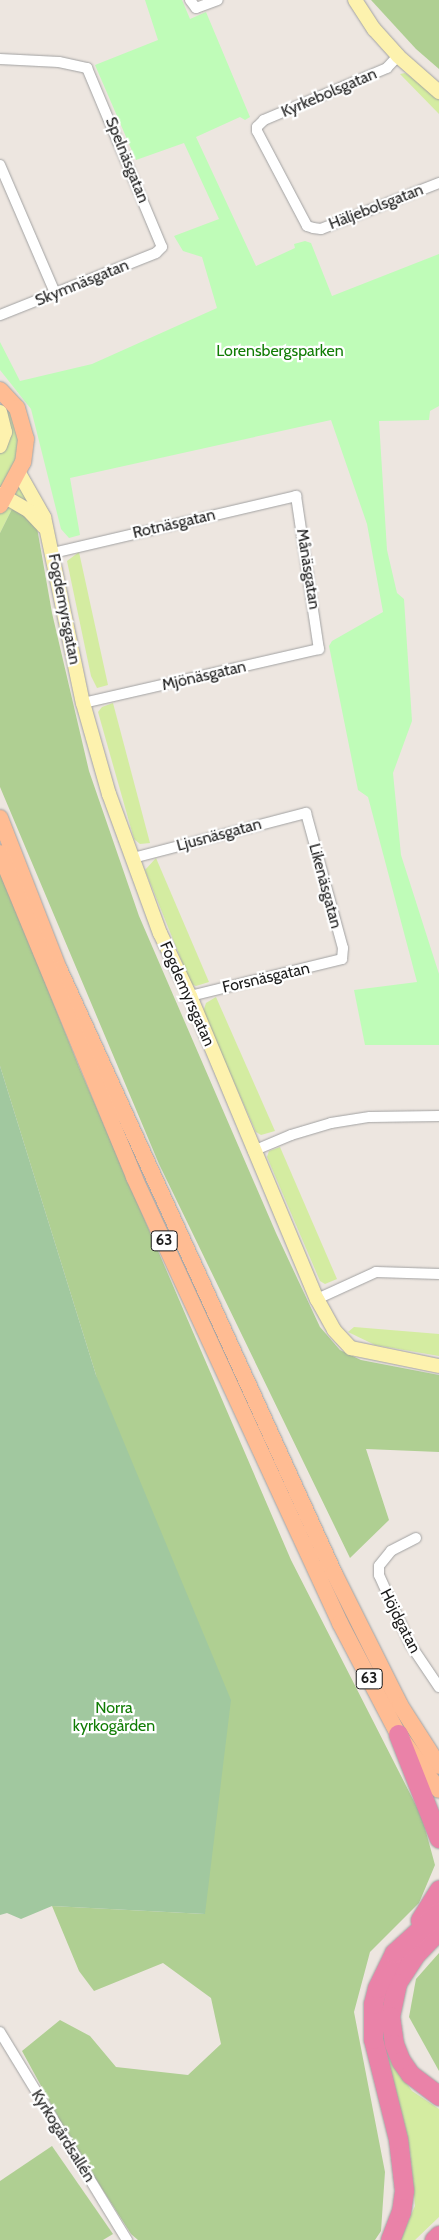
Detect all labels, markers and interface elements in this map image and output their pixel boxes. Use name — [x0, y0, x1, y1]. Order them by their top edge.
street label: Kyrkebolsgatan — [278, 64, 380, 122]
street label: Spelnäsgatan — [101, 114, 153, 206]
street label: Häljebolsgatan — [326, 180, 426, 234]
street label: Skymnäsgatan — [32, 256, 132, 310]
park label: Lorensbergsparken — [216, 341, 344, 361]
street label: Rotnäsgatan — [131, 505, 217, 543]
street label: Månäsgatan — [292, 527, 324, 611]
street label: Fogdemyrsgatan — [44, 552, 84, 666]
street label: Mjönäsgatan — [160, 657, 248, 695]
street label: Ljusnäsgatan — [174, 814, 264, 856]
street label: Likenäsgatan — [304, 841, 346, 931]
street label: Fogdemyrsgatan — [155, 939, 219, 1049]
street label: Forsnäsgatan — [221, 959, 311, 997]
road number: 63 — [150, 1228, 178, 1254]
street label: Höjdgatan — [376, 1586, 424, 1656]
road number: 63 — [355, 1666, 383, 1692]
park label: Norra kyrkogården — [73, 1698, 155, 1736]
street label: Kyrkogårdsallén — [27, 2086, 99, 2186]

